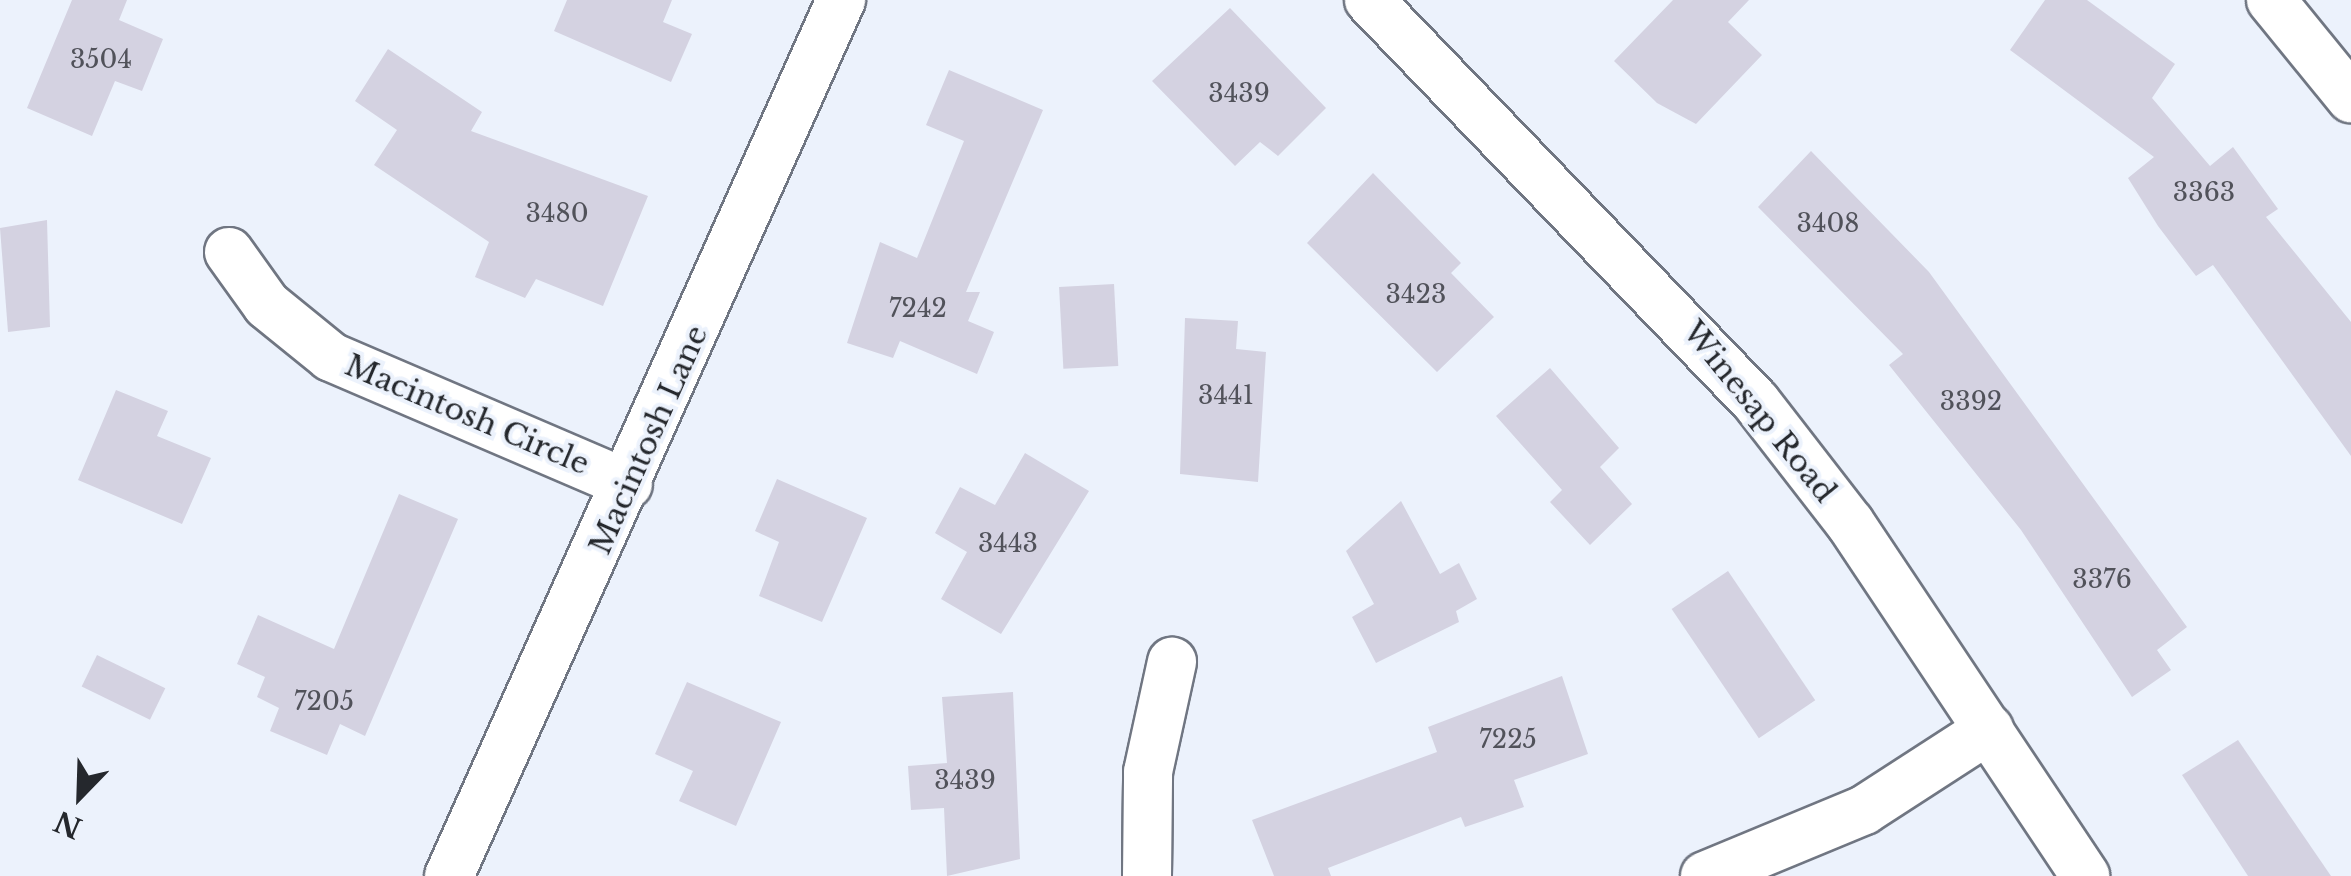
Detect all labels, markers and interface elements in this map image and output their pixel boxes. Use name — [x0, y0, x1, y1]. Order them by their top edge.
house number: 3504 — [70, 45, 132, 75]
house number: 3439 — [1208, 79, 1270, 109]
house number: 3363 — [2173, 178, 2235, 208]
house number: 3480 — [525, 199, 589, 229]
house number: 3408 — [1796, 209, 1860, 239]
house number: 3423 — [1386, 280, 1446, 310]
house number: 7242 — [889, 294, 947, 324]
street label: Winesap Road — [1675, 314, 1843, 510]
street label: Macintosh Lane — [582, 320, 716, 560]
street label: Macintosh Circle — [340, 347, 594, 483]
house number: 3441 — [1198, 381, 1254, 411]
house number: 3392 — [1940, 387, 2002, 417]
house number: 3443 — [978, 529, 1038, 559]
house number: 3376 — [2072, 565, 2132, 595]
house number: 7205 — [294, 687, 354, 717]
house number: 7225 — [1479, 725, 1537, 755]
north arrow — [30, 746, 130, 846]
house number: 3439 — [934, 766, 996, 796]
text: N — [49, 803, 87, 845]

